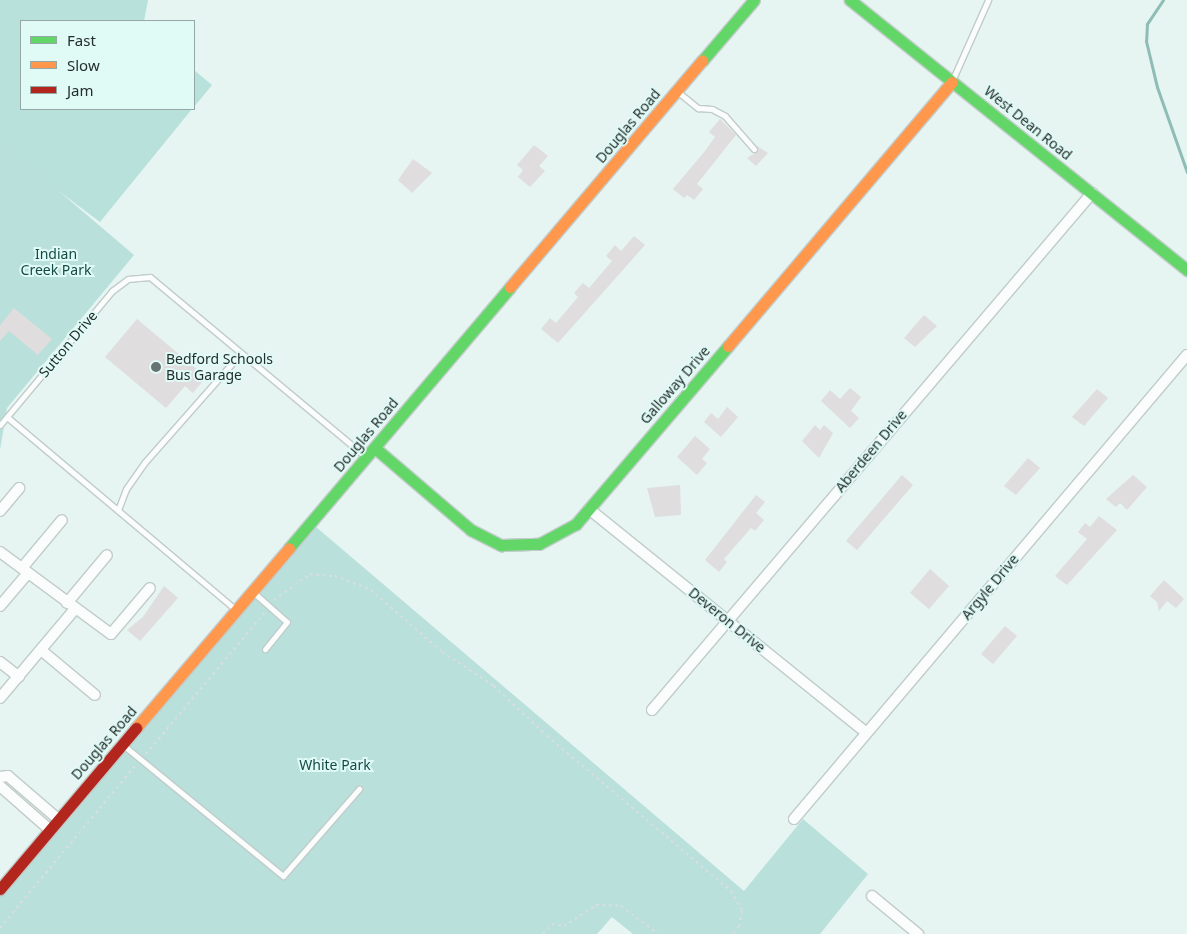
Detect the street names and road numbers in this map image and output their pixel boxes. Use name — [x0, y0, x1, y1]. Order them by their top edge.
street label: West Dean Road — [981, 83, 1075, 163]
street label: Douglas Road — [592, 86, 664, 166]
street label: Sutton Drive — [35, 307, 101, 381]
street label: Galloway Drive — [637, 343, 713, 427]
street label: Douglas Road — [330, 395, 402, 475]
street label: Aberdeen Drive — [832, 406, 910, 496]
street label: Argyle Drive — [958, 551, 1022, 623]
street label: Deveron Drive — [685, 584, 769, 656]
street label: Douglas Road — [68, 703, 140, 783]

